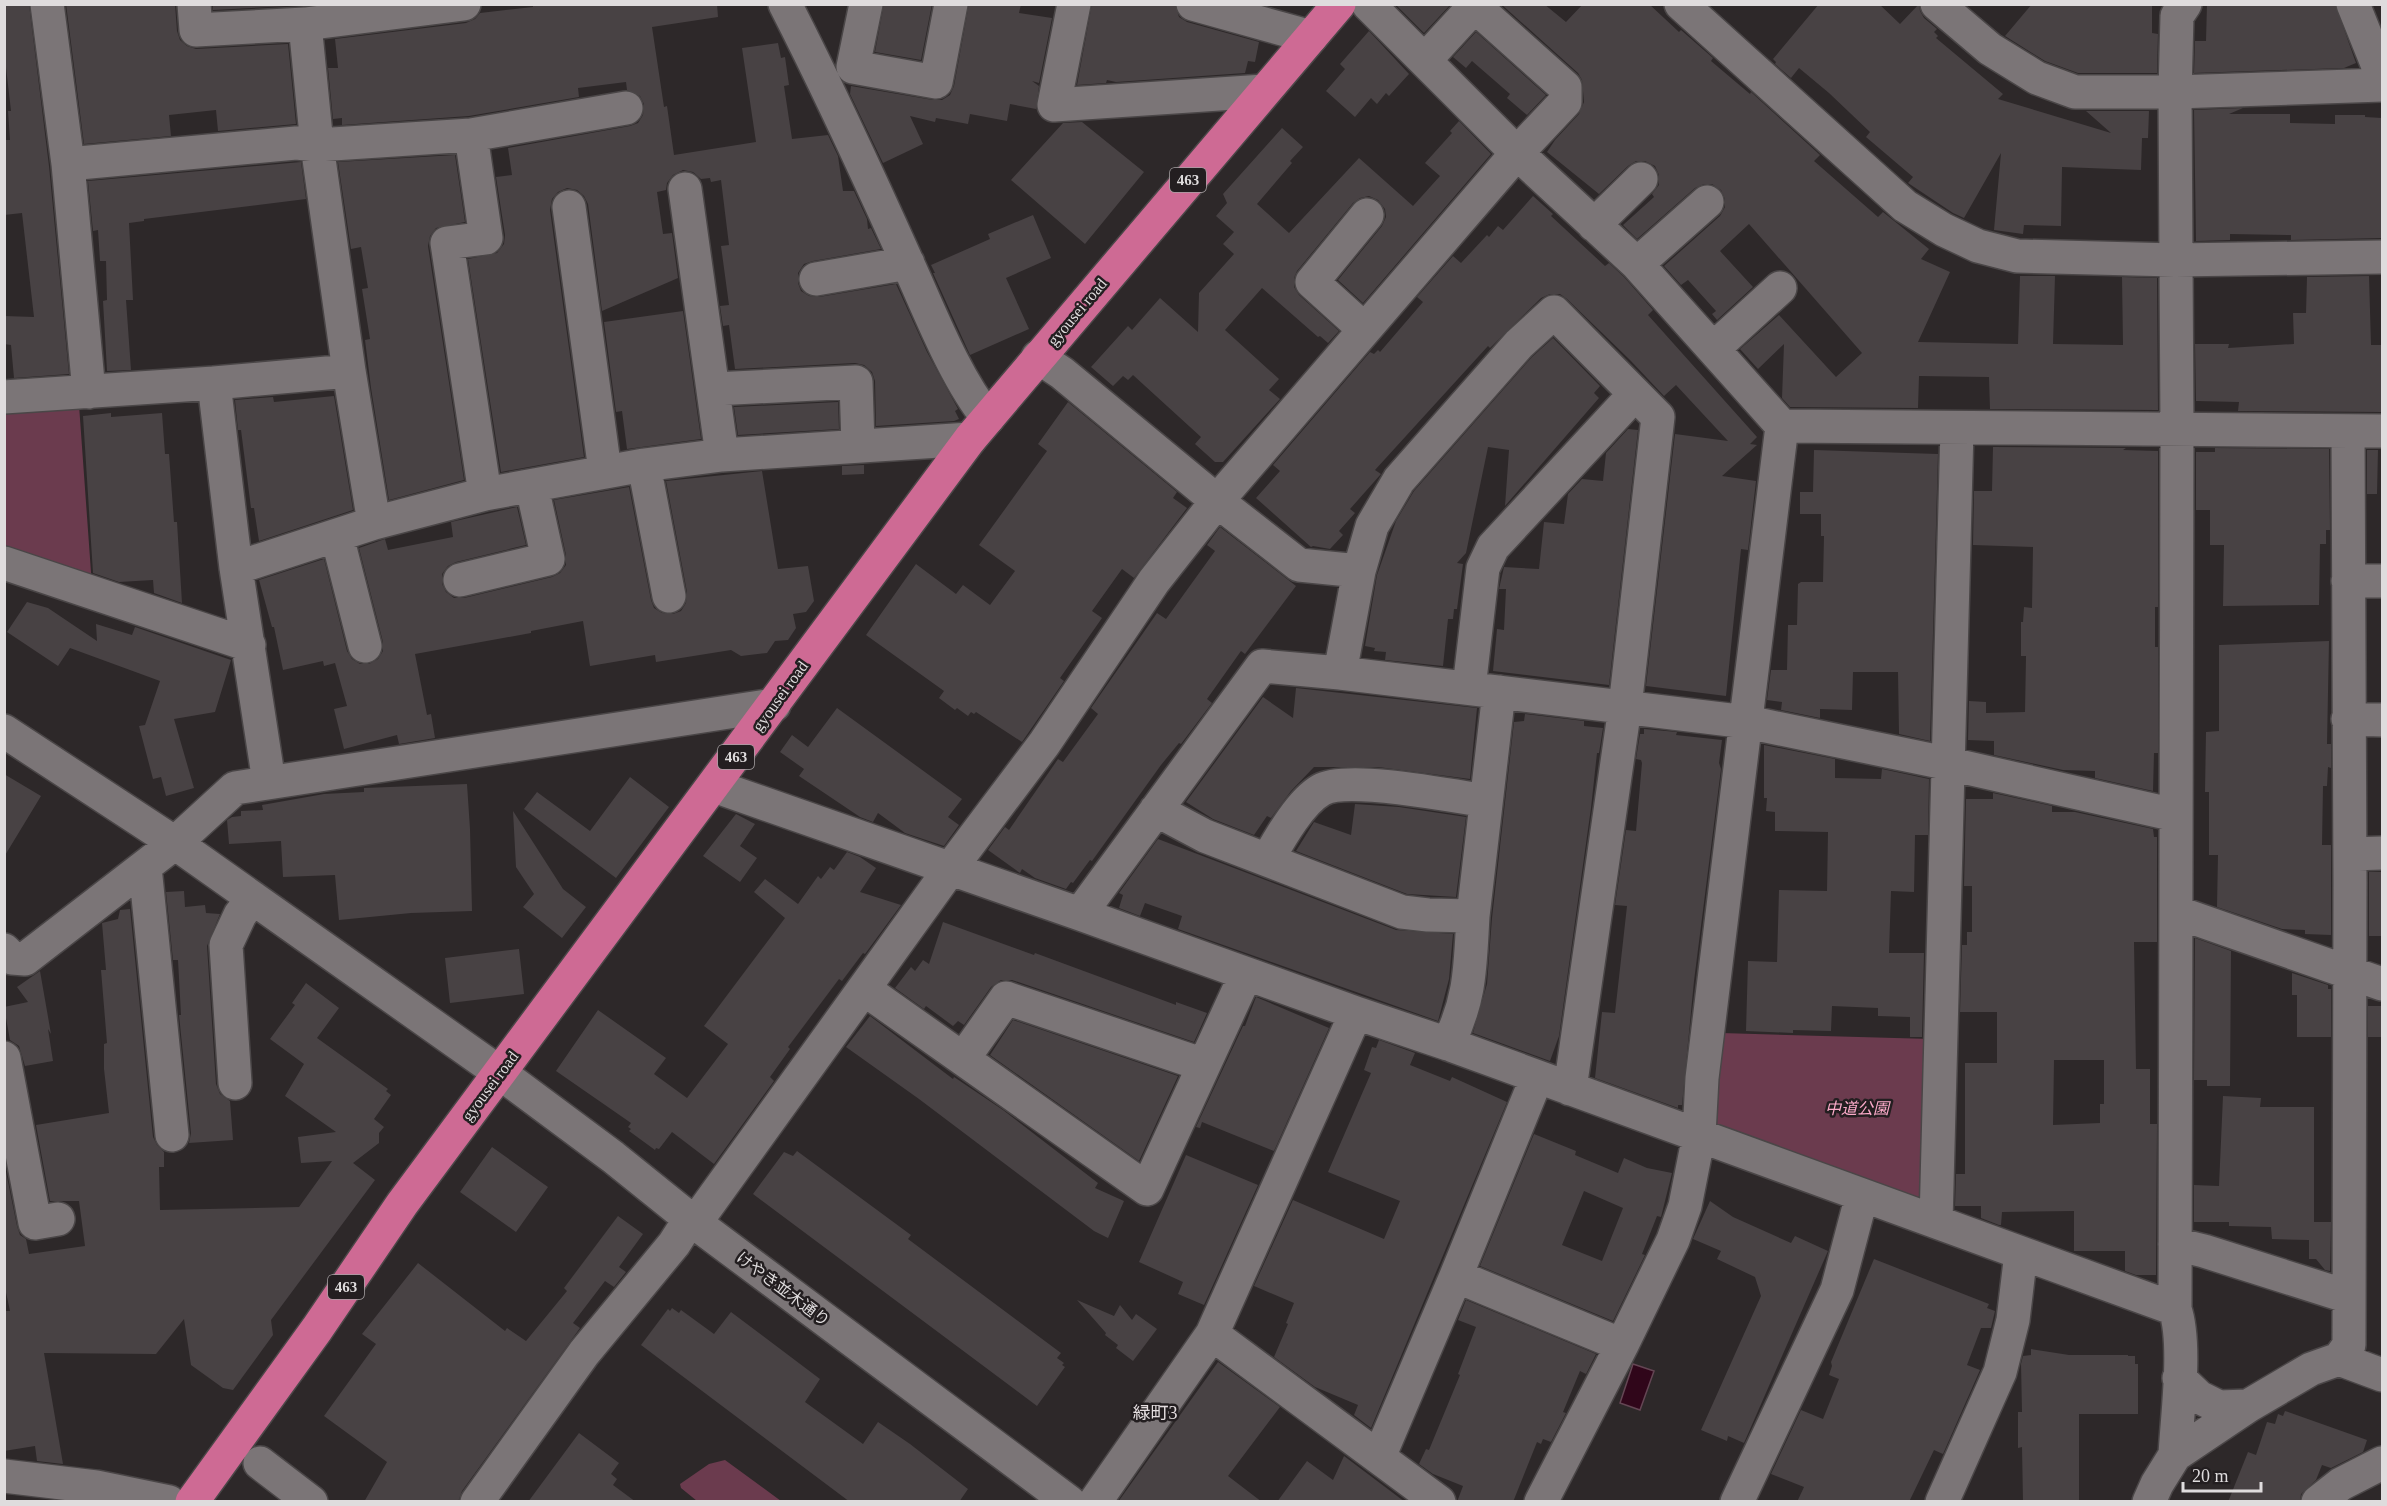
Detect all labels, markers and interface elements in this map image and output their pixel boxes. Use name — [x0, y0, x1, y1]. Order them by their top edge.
road number: 463 — [1170, 168, 1206, 192]
street label: gyousei road — [1044, 275, 1111, 350]
street label: gyousei road — [749, 658, 812, 735]
road number: 463 — [718, 745, 754, 769]
street label: gyousei road — [458, 1048, 522, 1125]
park label: 中道公園 — [1825, 1100, 1891, 1117]
street label: けやき並木通り — [733, 1249, 833, 1329]
road number: 463 — [328, 1275, 364, 1299]
district label: 緑町3 — [1133, 1403, 1178, 1423]
scale bar — [2183, 1455, 2261, 1493]
text: 20 m — [2192, 1466, 2229, 1486]

